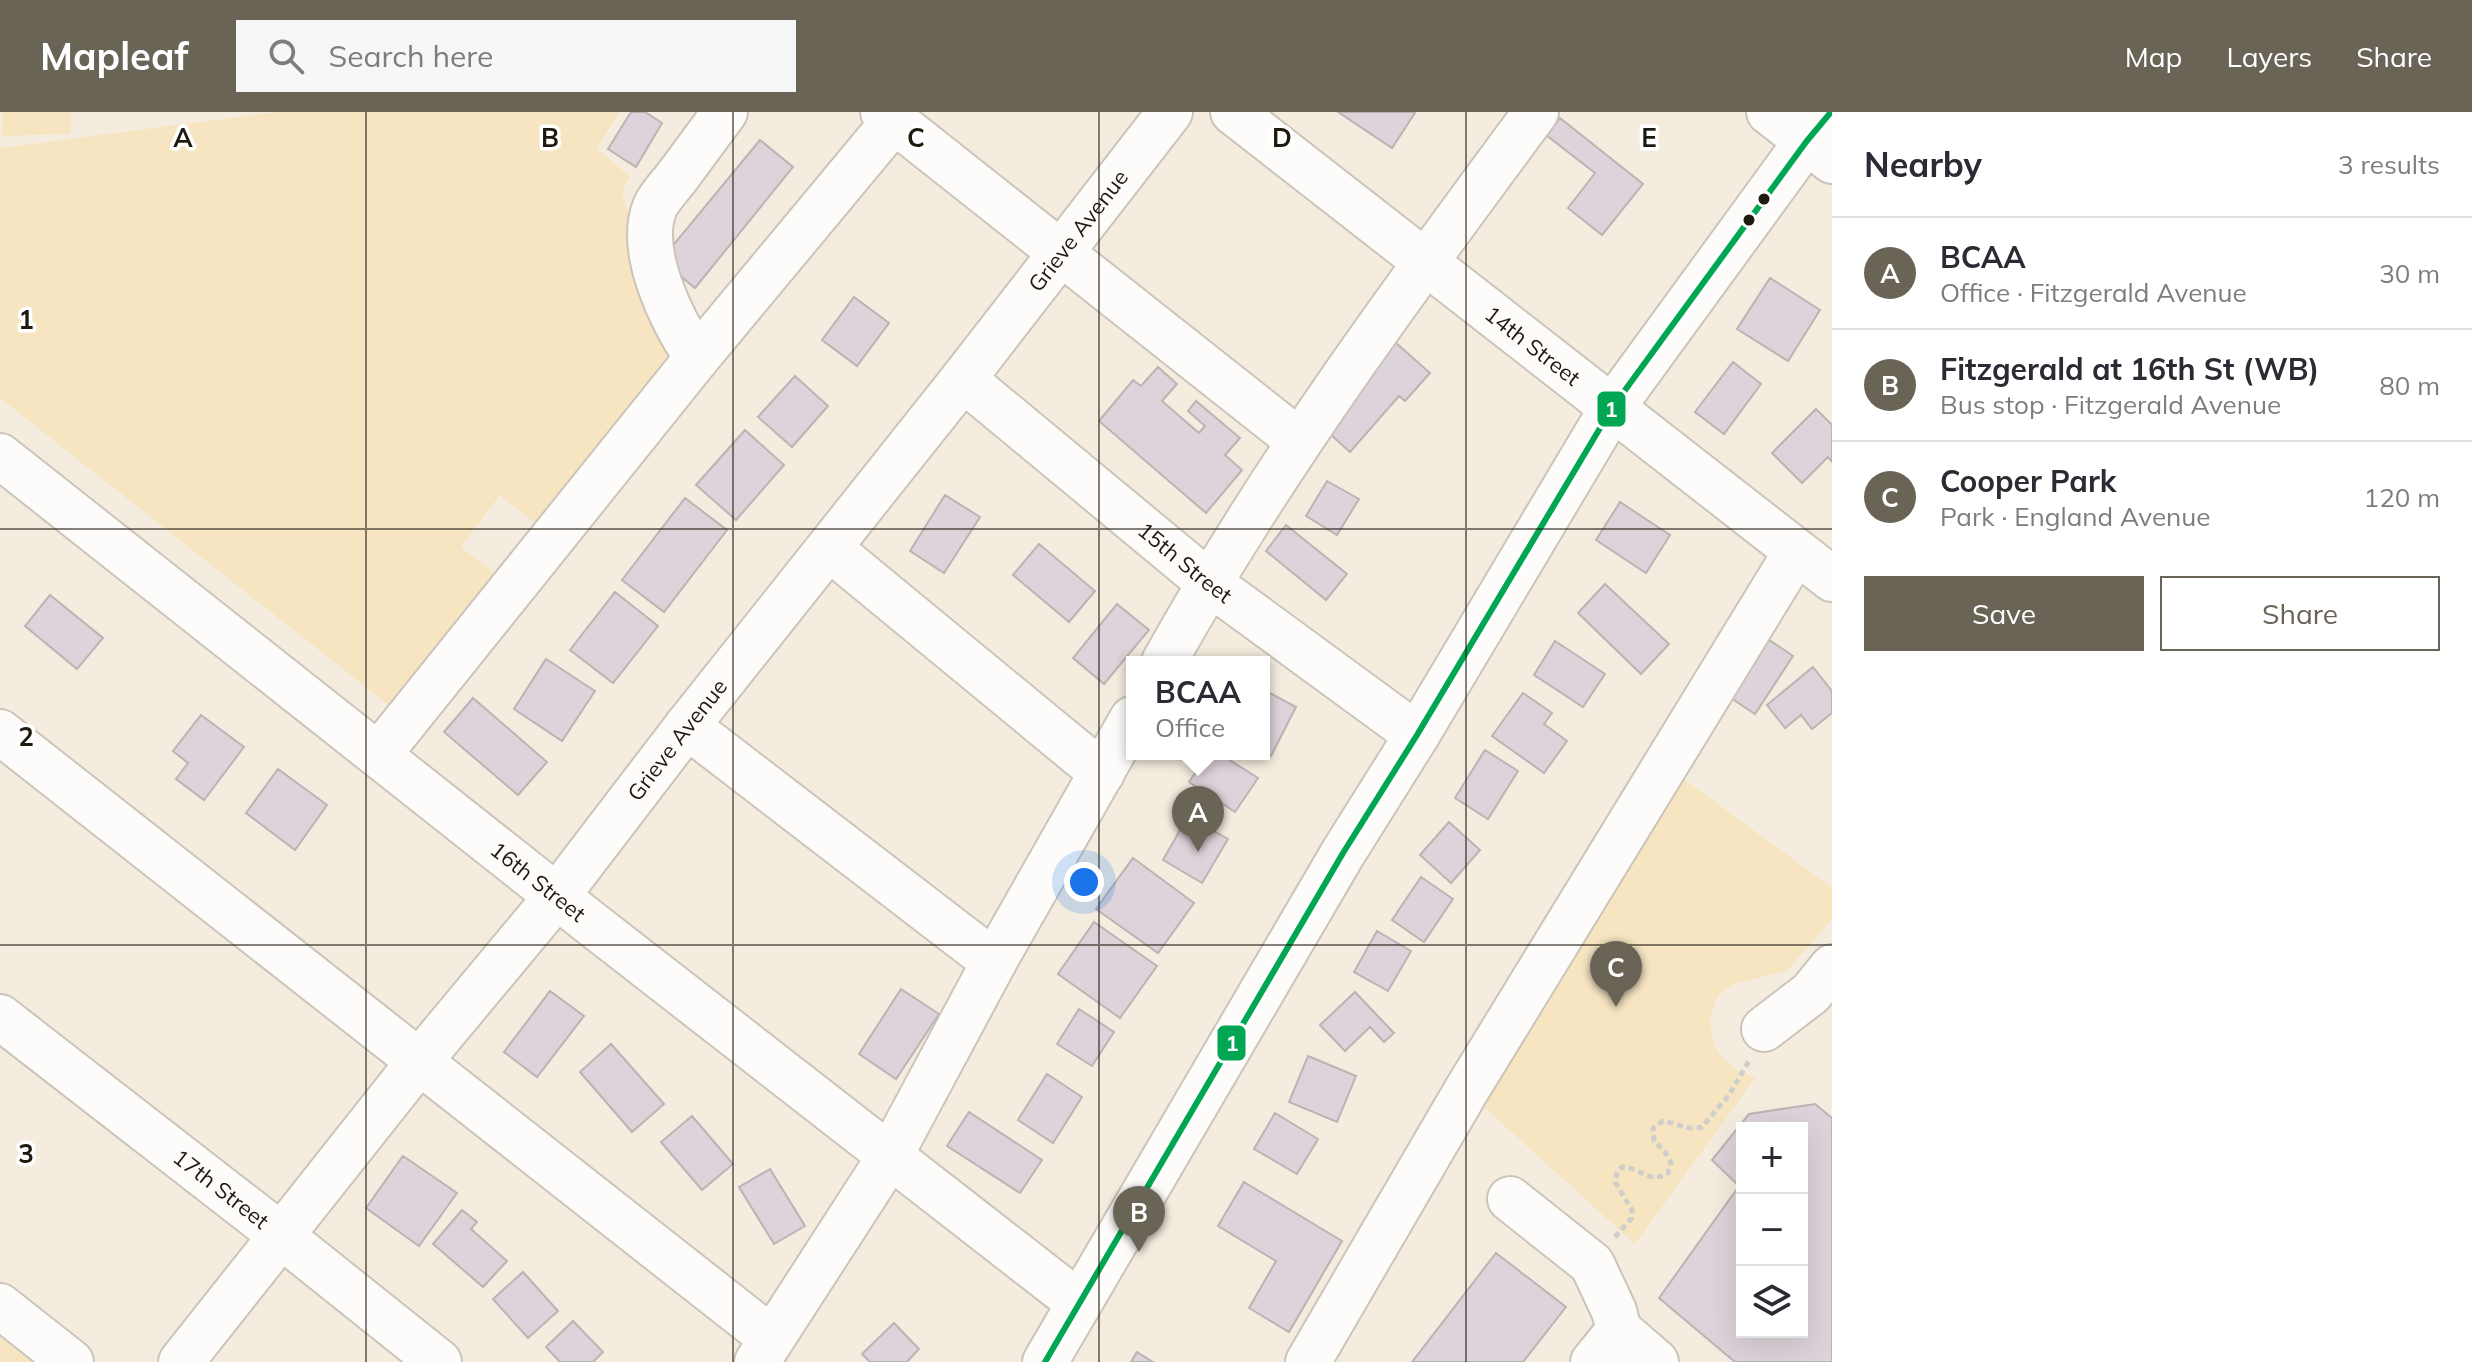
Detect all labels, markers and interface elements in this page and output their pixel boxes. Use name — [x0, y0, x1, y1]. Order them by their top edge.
search box — [236, 20, 796, 92]
text: Mapleaf — [40, 32, 188, 80]
icon: search — [264, 34, 308, 78]
text: Search here — [328, 37, 493, 75]
text: Map — [2125, 39, 2182, 74]
text: Layers — [2226, 39, 2312, 74]
text: Share — [2356, 39, 2432, 74]
text: A — [173, 121, 193, 154]
text: B — [541, 121, 559, 154]
text: C — [907, 121, 925, 154]
text: D — [1272, 121, 1292, 154]
text: E — [1641, 121, 1657, 154]
text: Nearby — [1864, 143, 1982, 186]
text: 3 results — [2338, 148, 2440, 181]
street label: Grieve Avenue — [1022, 164, 1134, 297]
unlabelled marker — [1756, 191, 1772, 207]
unlabelled marker — [1741, 212, 1757, 228]
text: BCAA — [1940, 238, 2026, 276]
text: A — [1880, 257, 1900, 290]
text: 30 m — [2379, 257, 2440, 290]
text: Office · Fitzgerald Avenue — [1940, 276, 2247, 309]
street label: 14th Street — [1479, 300, 1586, 392]
text: 1 — [18, 303, 34, 336]
text: Fitzgerald at 16th St (WB) — [1940, 350, 2319, 388]
text: B — [1881, 369, 1899, 402]
text: 80 m — [2379, 369, 2440, 402]
text: Bus stop · Fitzgerald Avenue — [1940, 388, 2281, 421]
line badge: 1 — [1596, 390, 1627, 428]
text: 1 — [1604, 395, 1618, 423]
text: Cooper Park — [1940, 462, 2116, 500]
text: C — [1881, 481, 1899, 514]
text: 120 m — [2364, 481, 2440, 514]
text: Park · England Avenue — [1940, 500, 2210, 533]
street label: 15th Street — [1132, 516, 1238, 609]
button: Save — [1864, 576, 2144, 651]
button: Share — [2160, 576, 2440, 651]
popup — [1126, 656, 1270, 760]
street label: Grieve Avenue — [621, 673, 733, 806]
text: BCAA — [1155, 673, 1241, 711]
text: Office — [1155, 711, 1225, 744]
text: 2 — [18, 720, 34, 753]
pin: A — [1172, 786, 1224, 852]
street label: 16th Street — [485, 835, 592, 928]
your location — [1064, 862, 1104, 902]
pin: C — [1590, 941, 1642, 1007]
line badge: 1 — [1216, 1024, 1247, 1062]
text: 1 — [1225, 1029, 1239, 1057]
map controls — [1736, 1122, 1808, 1338]
button: + — [1736, 1122, 1808, 1194]
text: 3 — [18, 1137, 34, 1170]
street label: 17th Street — [168, 1143, 275, 1235]
pin: B — [1113, 1186, 1165, 1252]
button: − — [1736, 1194, 1808, 1266]
button: layers — [1736, 1266, 1808, 1338]

